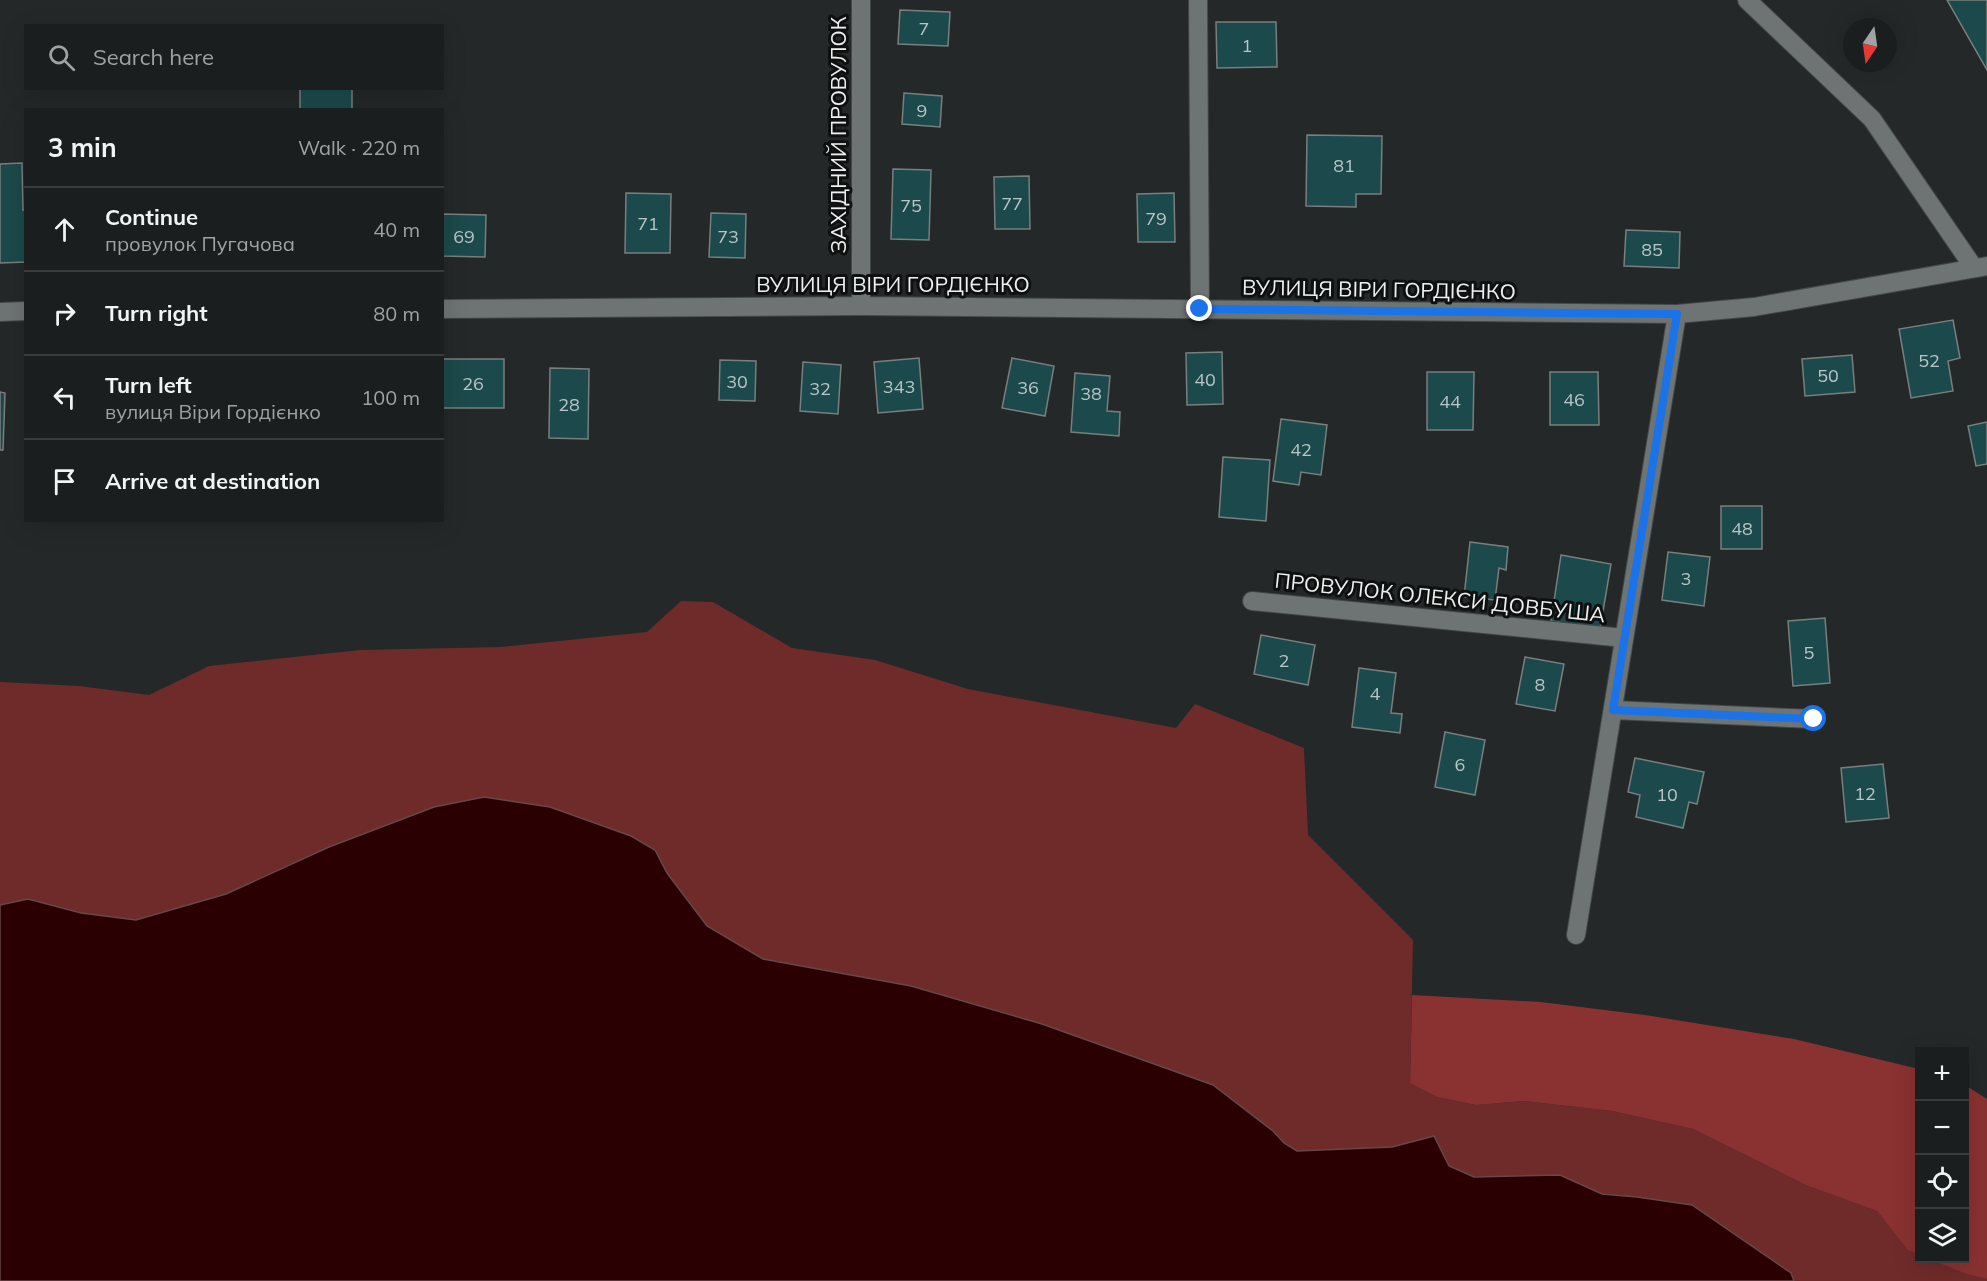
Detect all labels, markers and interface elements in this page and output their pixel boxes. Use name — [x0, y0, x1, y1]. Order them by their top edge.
street label: ЗАХІДНИЙ ПРОВУЛОК — [825, 16, 851, 253]
house number: 7 — [919, 17, 929, 40]
north arrow — [1843, 18, 1897, 72]
search box — [24, 24, 444, 90]
house number: 1 — [1242, 34, 1252, 57]
icon: search — [45, 41, 78, 74]
text: Search here — [93, 43, 214, 71]
house number: 9 — [917, 99, 927, 122]
text: 3 min — [48, 131, 117, 164]
text: Walk · 220 m — [298, 135, 420, 160]
house number: 81 — [1333, 154, 1355, 177]
house number: 77 — [1001, 192, 1023, 215]
house number: 75 — [900, 194, 922, 217]
text: Continue — [105, 203, 198, 231]
house number: 79 — [1145, 207, 1167, 230]
house number: 71 — [637, 212, 659, 235]
icon: ahead — [48, 213, 81, 246]
text: 40 m — [373, 217, 420, 242]
house number: 69 — [453, 225, 475, 248]
house number: 73 — [717, 225, 739, 248]
text: провулок Пугачова — [105, 231, 295, 256]
house number: 85 — [1641, 238, 1663, 261]
street label: ВУЛИЦЯ ВІРИ ГОРДІЄНКО — [756, 271, 1030, 297]
street label: ВУЛИЦЯ ВІРИ ГОРДІЄНКО — [1242, 274, 1516, 304]
route end — [1186, 295, 1212, 321]
icon: right — [48, 297, 81, 330]
text: Turn right — [105, 299, 208, 327]
text: 80 m — [373, 301, 420, 326]
house number: 52 — [1918, 349, 1940, 372]
house number: 50 — [1817, 364, 1839, 387]
house number: 40 — [1194, 368, 1216, 391]
house number: 30 — [726, 370, 748, 393]
text: Turn left — [105, 371, 192, 399]
house number: 26 — [462, 372, 484, 395]
house number: 343 — [883, 375, 915, 398]
house number: 36 — [1017, 376, 1039, 399]
house number: 32 — [809, 377, 831, 400]
icon: left — [48, 381, 81, 414]
house number: 38 — [1080, 382, 1102, 405]
text: 100 m — [361, 385, 420, 410]
house number: 46 — [1563, 388, 1585, 411]
house number: 44 — [1439, 390, 1461, 413]
house number: 28 — [558, 393, 580, 416]
text: вулиця Віри Гордієнко — [105, 399, 321, 424]
house number: 42 — [1290, 438, 1312, 461]
icon: arrive — [48, 465, 81, 498]
text: Arrive at destination — [105, 467, 320, 495]
house number: 48 — [1731, 517, 1753, 540]
street label: ПРОВУЛОК ОЛЕКСИ ДОВБУША — [1273, 567, 1607, 627]
house number: 3 — [1681, 567, 1691, 590]
house number: 5 — [1804, 641, 1815, 664]
house number: 2 — [1279, 649, 1289, 672]
house number: 8 — [1535, 673, 1545, 696]
house number: 4 — [1370, 682, 1381, 705]
route start — [1800, 705, 1826, 731]
house number: 6 — [1455, 753, 1465, 776]
house number: 12 — [1854, 782, 1876, 805]
house number: 10 — [1656, 783, 1678, 806]
map controls — [1915, 1047, 1969, 1263]
button: + — [1915, 1047, 1969, 1101]
button: − — [1915, 1101, 1969, 1155]
button: locate — [1915, 1155, 1969, 1209]
button: layers — [1915, 1209, 1969, 1263]

